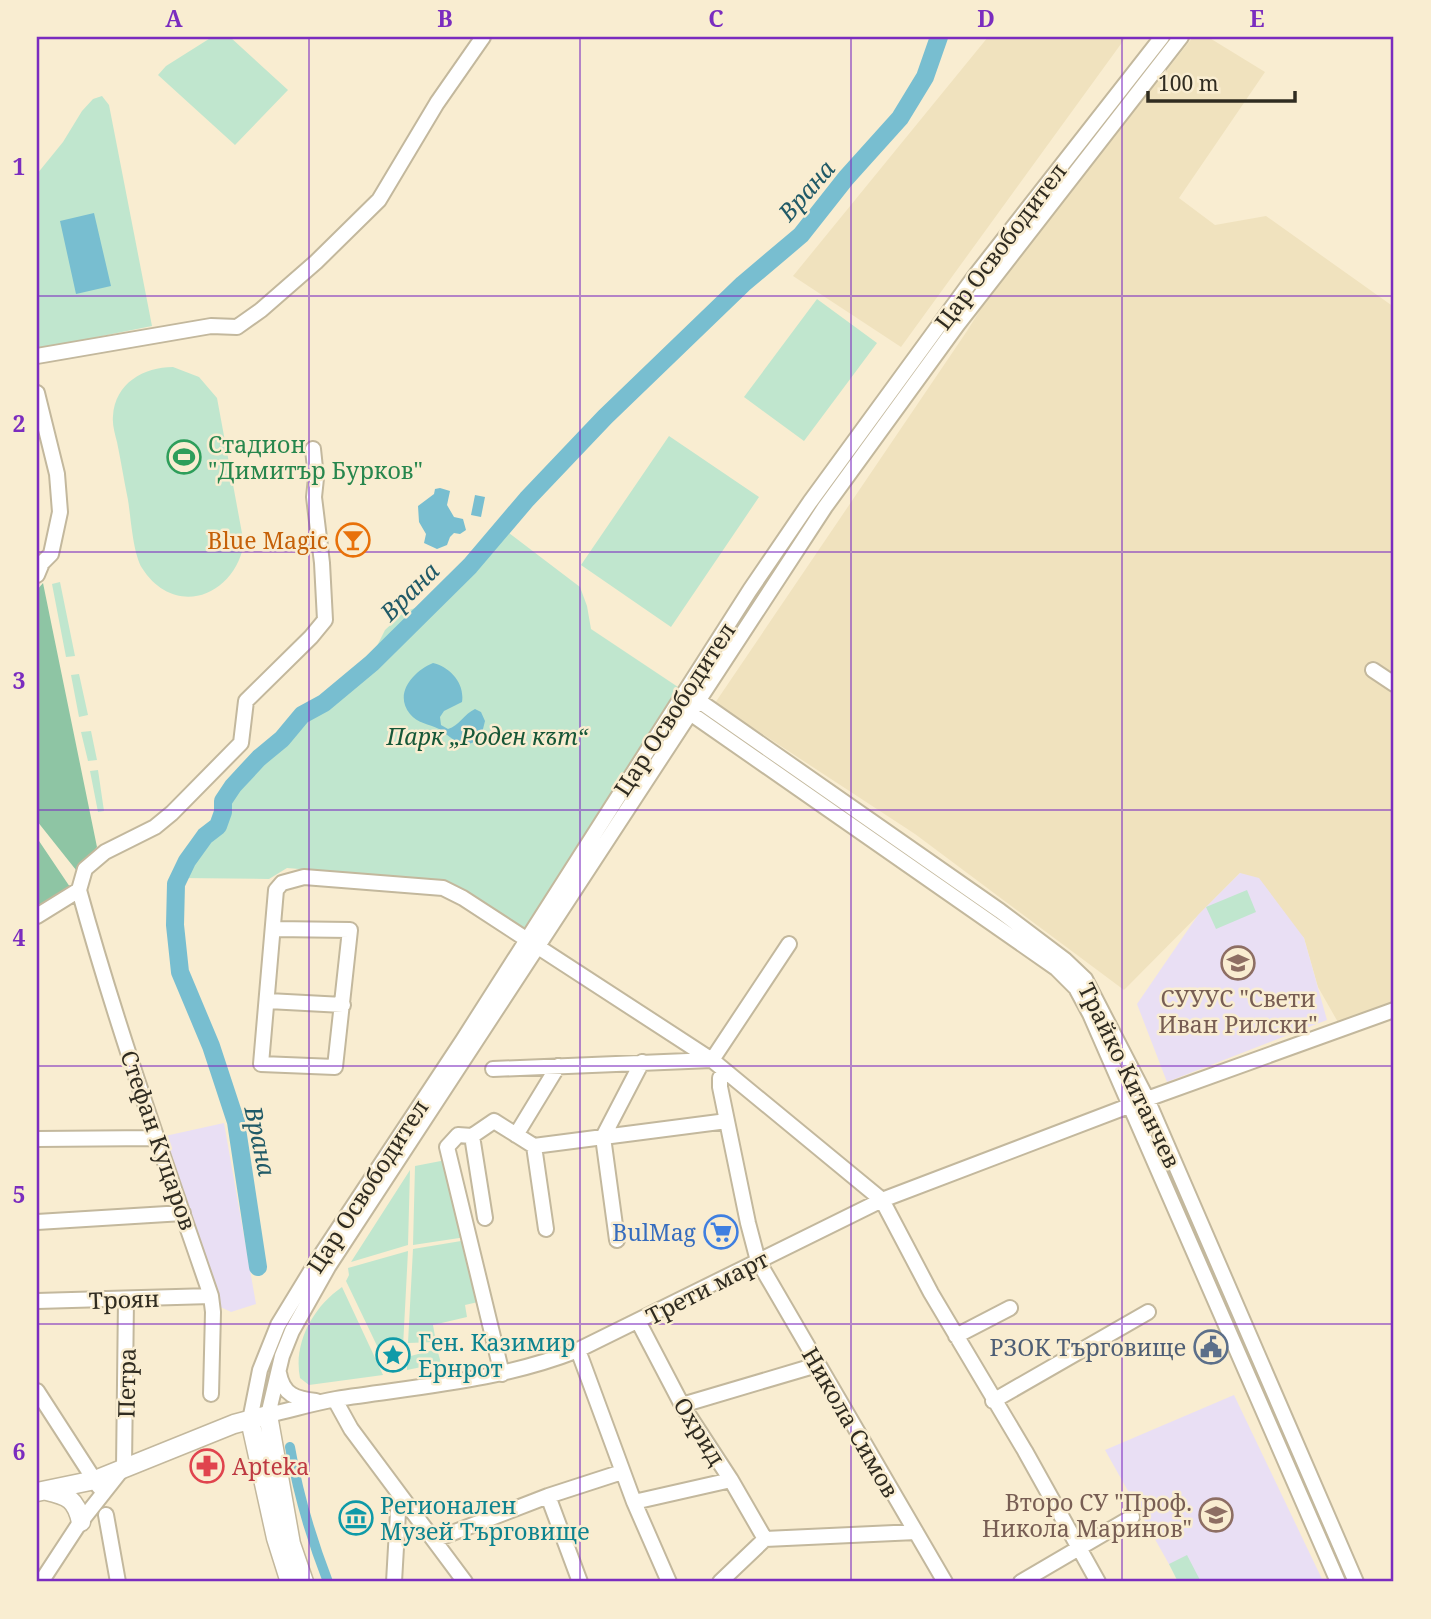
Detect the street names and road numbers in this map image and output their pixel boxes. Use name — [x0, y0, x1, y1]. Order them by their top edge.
street label: Цар Освободител — [927, 156, 1073, 336]
street label: Цар Освободител — [606, 616, 742, 802]
street label: Трайко Китанчев — [1071, 977, 1189, 1173]
street label: Стефан Куцаров — [113, 1046, 205, 1234]
street label: Цар Освободител — [299, 1093, 435, 1279]
street label: Трети март — [640, 1242, 774, 1332]
street label: Троян — [88, 1282, 160, 1316]
street label: Никола Симов — [795, 1341, 907, 1503]
street label: Петра — [109, 1348, 143, 1418]
street label: Охрид — [667, 1391, 733, 1471]

